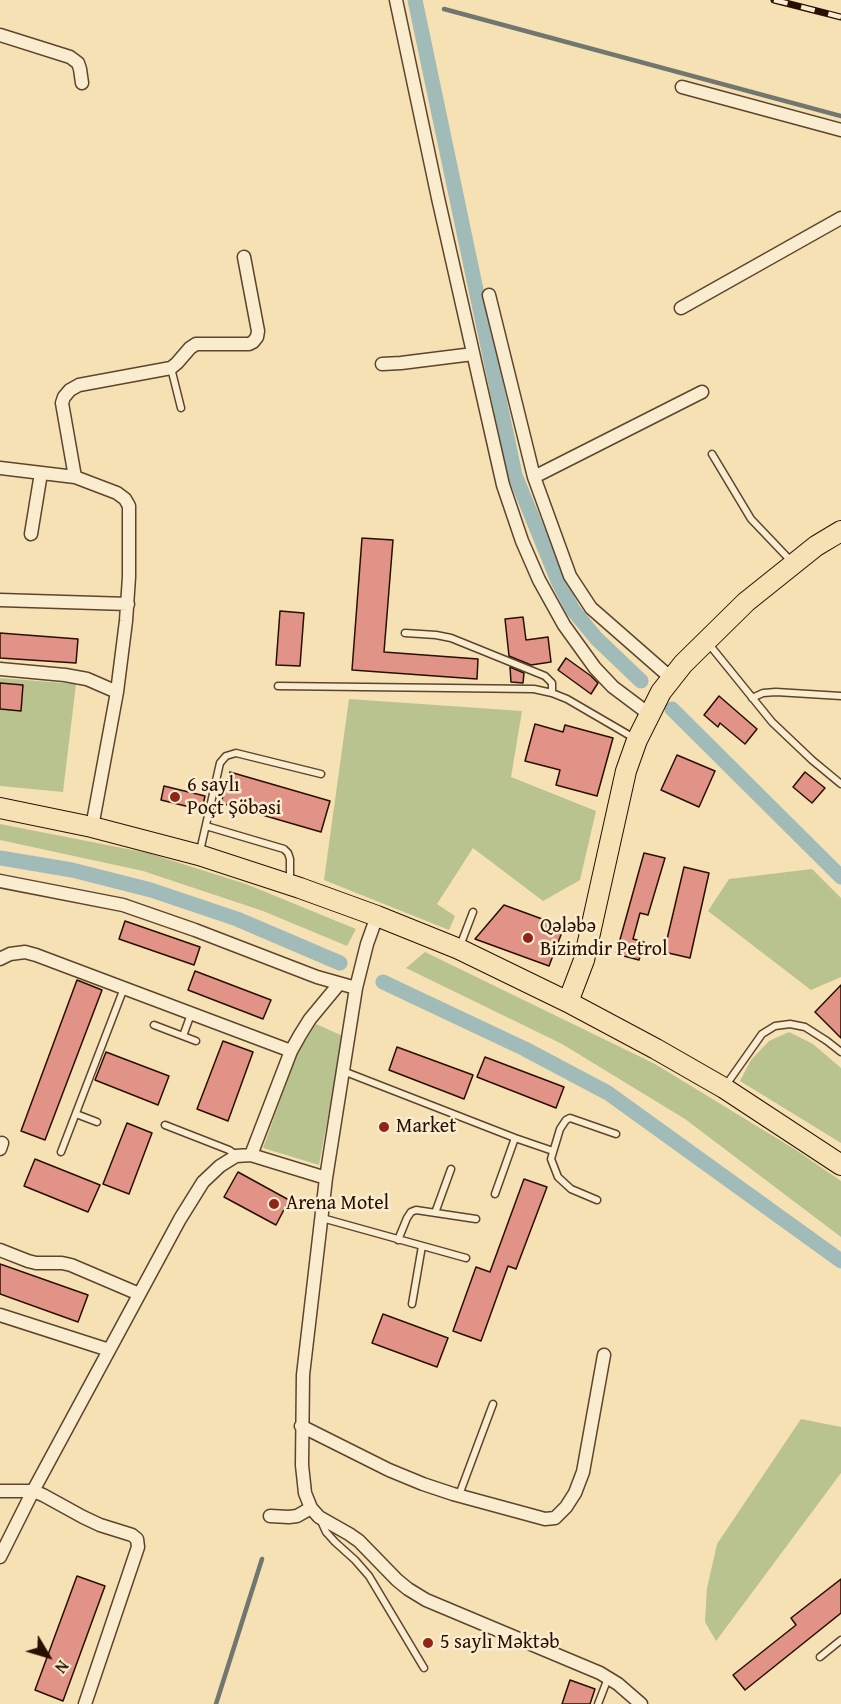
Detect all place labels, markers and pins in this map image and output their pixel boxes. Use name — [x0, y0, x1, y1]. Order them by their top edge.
place label: 6 saylı Poçt Şöbəsi — [187, 774, 281, 821]
marker: 6 saylı Poçt Şöbəsi — [168, 790, 182, 804]
place label: Qələbə Bizimdir Petrol — [540, 915, 668, 962]
marker: Qələbə Bizimdir Petrol — [521, 931, 535, 945]
place label: Market — [396, 1115, 456, 1139]
marker: Market — [377, 1120, 391, 1134]
place label: Arena Motel — [286, 1192, 389, 1216]
marker: Arena Motel — [267, 1197, 281, 1211]
place label: 5 saylı Məktəb — [440, 1631, 560, 1655]
marker: 5 saylı Məktəb — [421, 1636, 435, 1650]

